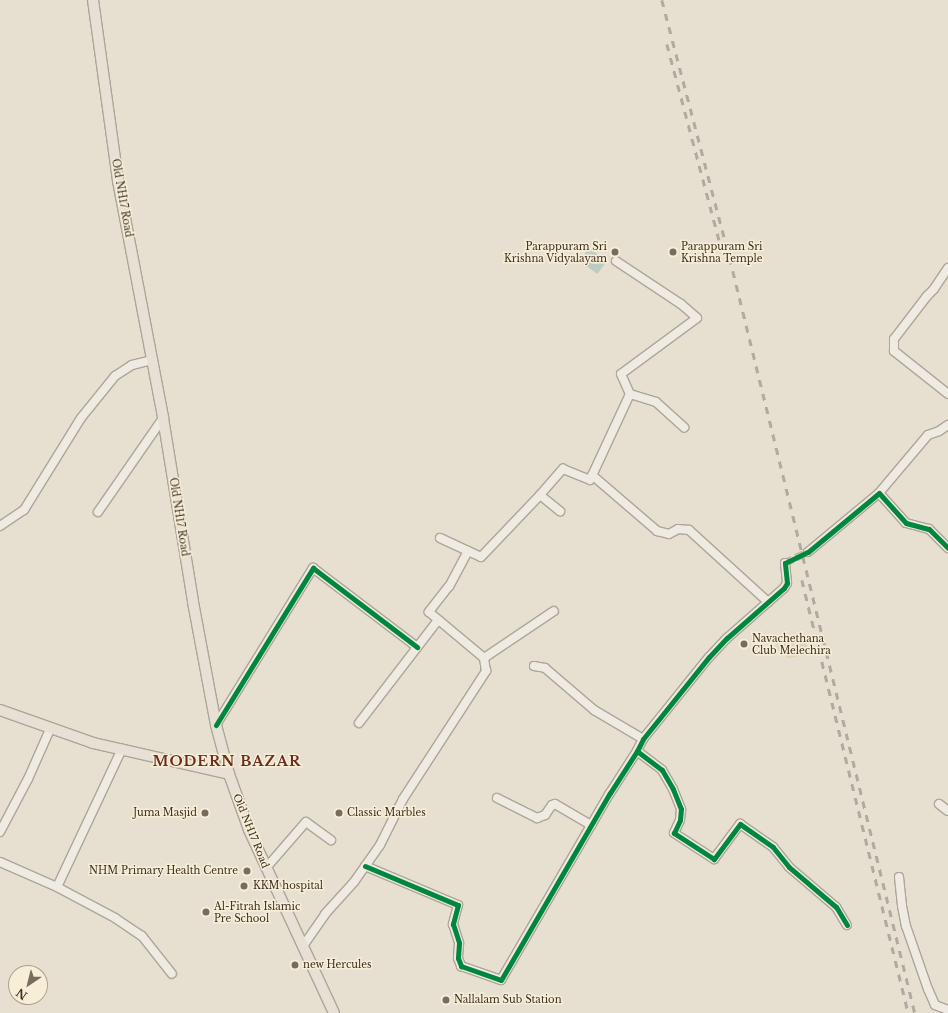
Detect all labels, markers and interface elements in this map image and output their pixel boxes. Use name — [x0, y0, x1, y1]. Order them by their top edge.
street label: Old NH17 Road — [109, 158, 135, 238]
place label: Parappuram Sri Krishna Vidyalayam — [504, 240, 607, 264]
place label: Parappuram Sri Krishna Temple — [681, 240, 763, 264]
marker: Parappuram Sri Krishna Vidyalayam — [610, 247, 620, 257]
marker: Parappuram Sri Krishna Temple — [668, 247, 678, 257]
street label: Old NH17 Road — [167, 477, 191, 557]
place label: Navachethana Club Melechira — [752, 632, 831, 656]
marker: Navachethana Club Melechira — [739, 639, 749, 649]
district label: MODERN BAZAR — [153, 753, 301, 769]
street label: Old NH17 Road — [231, 792, 271, 870]
place label: Juma Masjid — [133, 807, 197, 819]
place label: Classic Marbles — [347, 807, 426, 819]
marker: Juma Masjid — [200, 808, 210, 818]
marker: Classic Marbles — [334, 808, 344, 818]
place label: NHM Primary Health Centre — [89, 865, 238, 877]
marker: NHM Primary Health Centre — [241, 865, 253, 877]
marker: KKM hospital — [238, 880, 250, 892]
place label: KKM hospital — [253, 880, 323, 892]
place label: Al-Fitrah Islamic Pre School — [214, 900, 300, 924]
marker: Al-Fitrah Islamic Pre School — [201, 907, 211, 917]
place label: new Hercules — [303, 959, 372, 971]
marker: new Hercules — [290, 960, 300, 970]
north arrow — [8, 965, 48, 1005]
text: N — [13, 985, 30, 1003]
place label: Nallalam Sub Station — [454, 994, 562, 1006]
marker: Nallalam Sub Station — [441, 995, 451, 1005]

